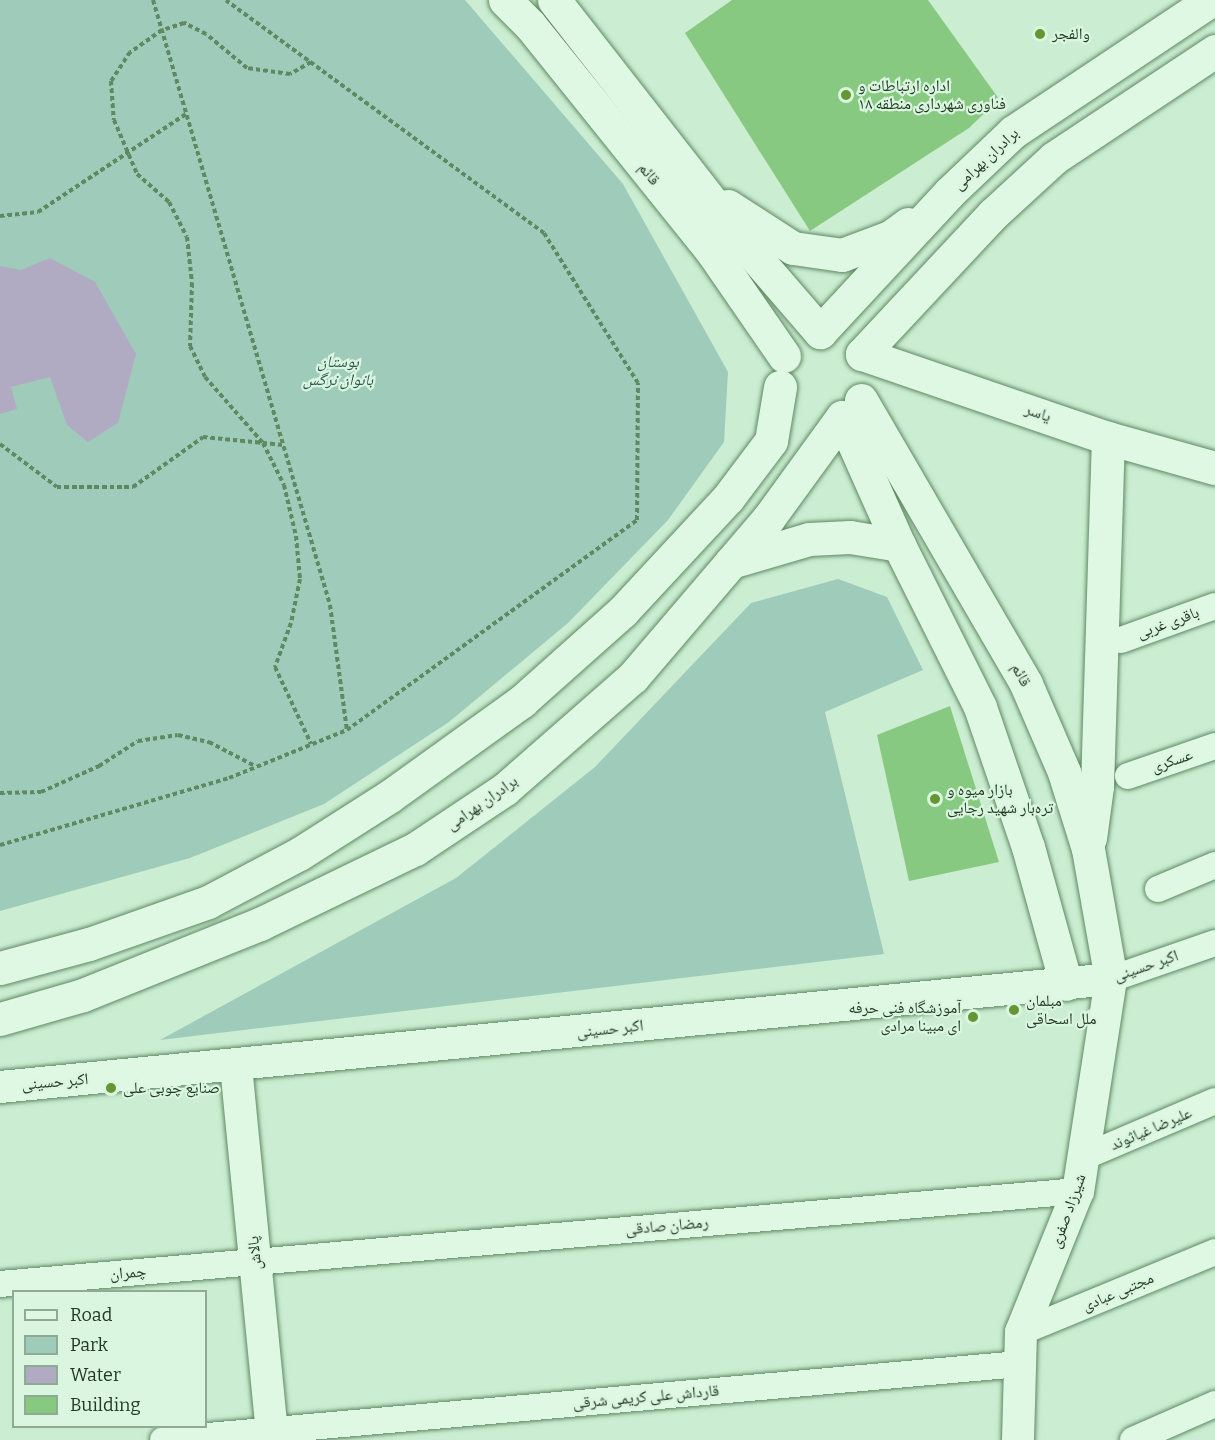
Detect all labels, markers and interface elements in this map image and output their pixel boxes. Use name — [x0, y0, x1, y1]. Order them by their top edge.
place label: والفجر — [1052, 24, 1090, 44]
marker: والفجر — [1033, 27, 1047, 41]
place label: اداره ارتباطات و فناوری شهرداری منطقه ۱۸ — [858, 76, 1006, 114]
marker: اداره ارتباطات و فناوری شهرداری منطقه ۱۸ — [839, 88, 853, 102]
street label: برادران بهرامی — [949, 124, 1023, 194]
street label: قائم — [634, 159, 664, 189]
park label: بوستان بانوان نرگس — [303, 352, 373, 390]
street label: یاسر — [1022, 400, 1054, 426]
street label: باقری غربی — [1134, 603, 1202, 643]
street label: قائم — [1007, 660, 1035, 690]
street label: عسکری — [1149, 745, 1195, 777]
street label: برادران بهرامی — [443, 771, 521, 835]
place label: بازار میوه و تره‌بار شهید رجایی — [947, 780, 1053, 818]
marker: بازار میوه و تره‌بار شهید رجایی — [928, 792, 942, 806]
street label: اکبر حسینی — [1111, 946, 1181, 986]
place label: مبلمان ملل اسحاقی — [1026, 991, 1097, 1029]
place label: آموزشگاه فنی حرفه ای مبینا مرادی — [848, 998, 961, 1036]
marker: مبلمان ملل اسحاقی — [1007, 1003, 1021, 1017]
marker: آموزشگاه فنی حرفه ای مبینا مرادی — [966, 1010, 980, 1024]
street label: اکبر حسینی — [576, 1016, 644, 1042]
street label: اکبر حسینی — [21, 1070, 89, 1094]
place label: صنایع چوبی علی — [123, 1078, 220, 1098]
marker: صنایع چوبی علی — [104, 1081, 118, 1095]
street label: علیرضا غیاثوند — [1107, 1103, 1195, 1155]
street label: شیرزاد صفری — [1046, 1171, 1090, 1251]
street label: رمضان صادقی — [625, 1213, 709, 1239]
street label: پالاش — [244, 1235, 266, 1271]
street label: چمران — [109, 1262, 147, 1284]
street label: مجتبی عبادی — [1079, 1268, 1157, 1316]
legend — [12, 1290, 207, 1428]
text: Road — [70, 1304, 112, 1326]
text: Park — [70, 1334, 108, 1356]
text: Water — [70, 1364, 121, 1386]
street label: قارداش علی کریمی شرقی — [572, 1381, 720, 1413]
text: Building — [70, 1394, 141, 1416]

